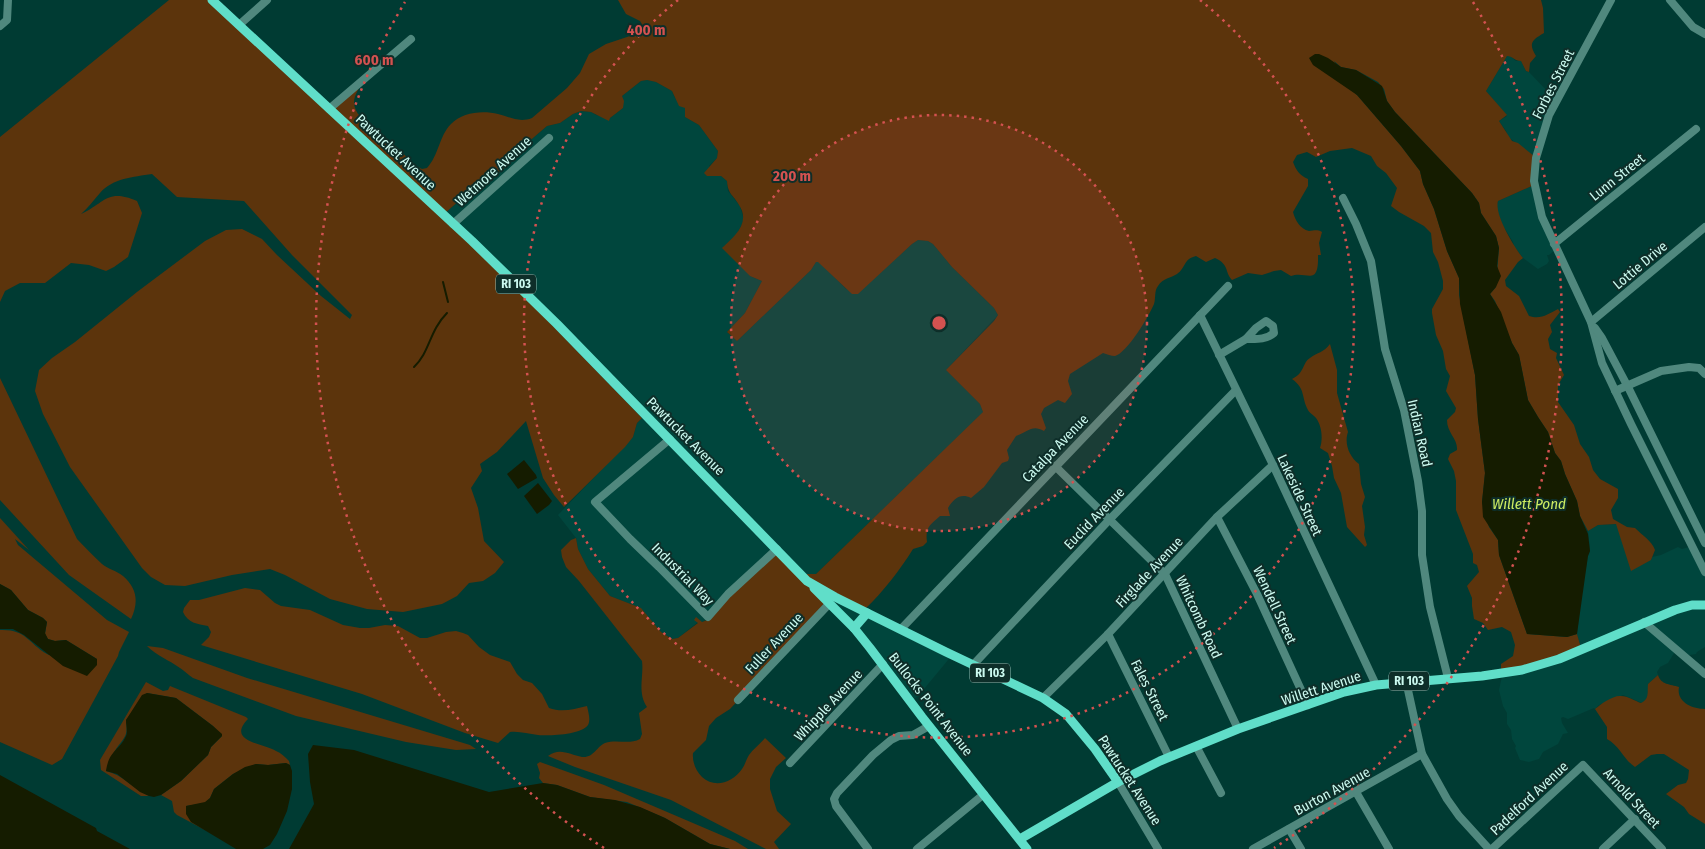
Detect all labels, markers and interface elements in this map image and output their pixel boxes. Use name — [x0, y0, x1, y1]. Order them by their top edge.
text: 400 m — [627, 21, 665, 39]
street label: Forbes Street — [1529, 46, 1578, 122]
text: 600 m — [355, 51, 393, 69]
street label: Pawtucket Avenue — [352, 111, 439, 194]
street label: Wetmore Avenue — [452, 133, 535, 210]
street label: Lunn Street — [1586, 150, 1649, 205]
text: 200 m — [772, 167, 811, 185]
street label: Lottie Drive — [1610, 238, 1671, 293]
road number: RI 103 — [496, 274, 536, 294]
centre of rings — [930, 314, 948, 332]
street label: Pawtucket Avenue — [643, 394, 728, 479]
street label: Indian Road — [1404, 398, 1436, 468]
street label: Catalpa Avenue — [1019, 411, 1092, 486]
street label: Lakeside Street — [1273, 452, 1326, 539]
street label: Euclid Avenue — [1061, 484, 1128, 553]
water label: Willett Pond — [1492, 495, 1566, 513]
street label: Firglade Avenue — [1112, 533, 1187, 611]
street label: Industrial Way — [648, 540, 718, 610]
street label: Wendell Street — [1249, 563, 1300, 647]
street label: Whitcomb Road — [1172, 573, 1225, 661]
street label: Fuller Avenue — [742, 609, 807, 677]
street label: Bullocks Point Avenue — [885, 649, 976, 759]
street label: Fales Street — [1127, 657, 1172, 724]
road number: RI 103 — [970, 664, 1010, 682]
street label: Whipple Avenue — [791, 666, 866, 745]
street label: Willett Avenue — [1279, 668, 1363, 709]
road number: RI 103 — [1389, 671, 1429, 690]
street label: Pawtucket Avenue — [1094, 732, 1165, 828]
street label: Padelford Avenue — [1487, 758, 1572, 839]
street label: Burton Avenue — [1291, 764, 1373, 819]
street label: Arnold Street — [1600, 765, 1664, 832]

